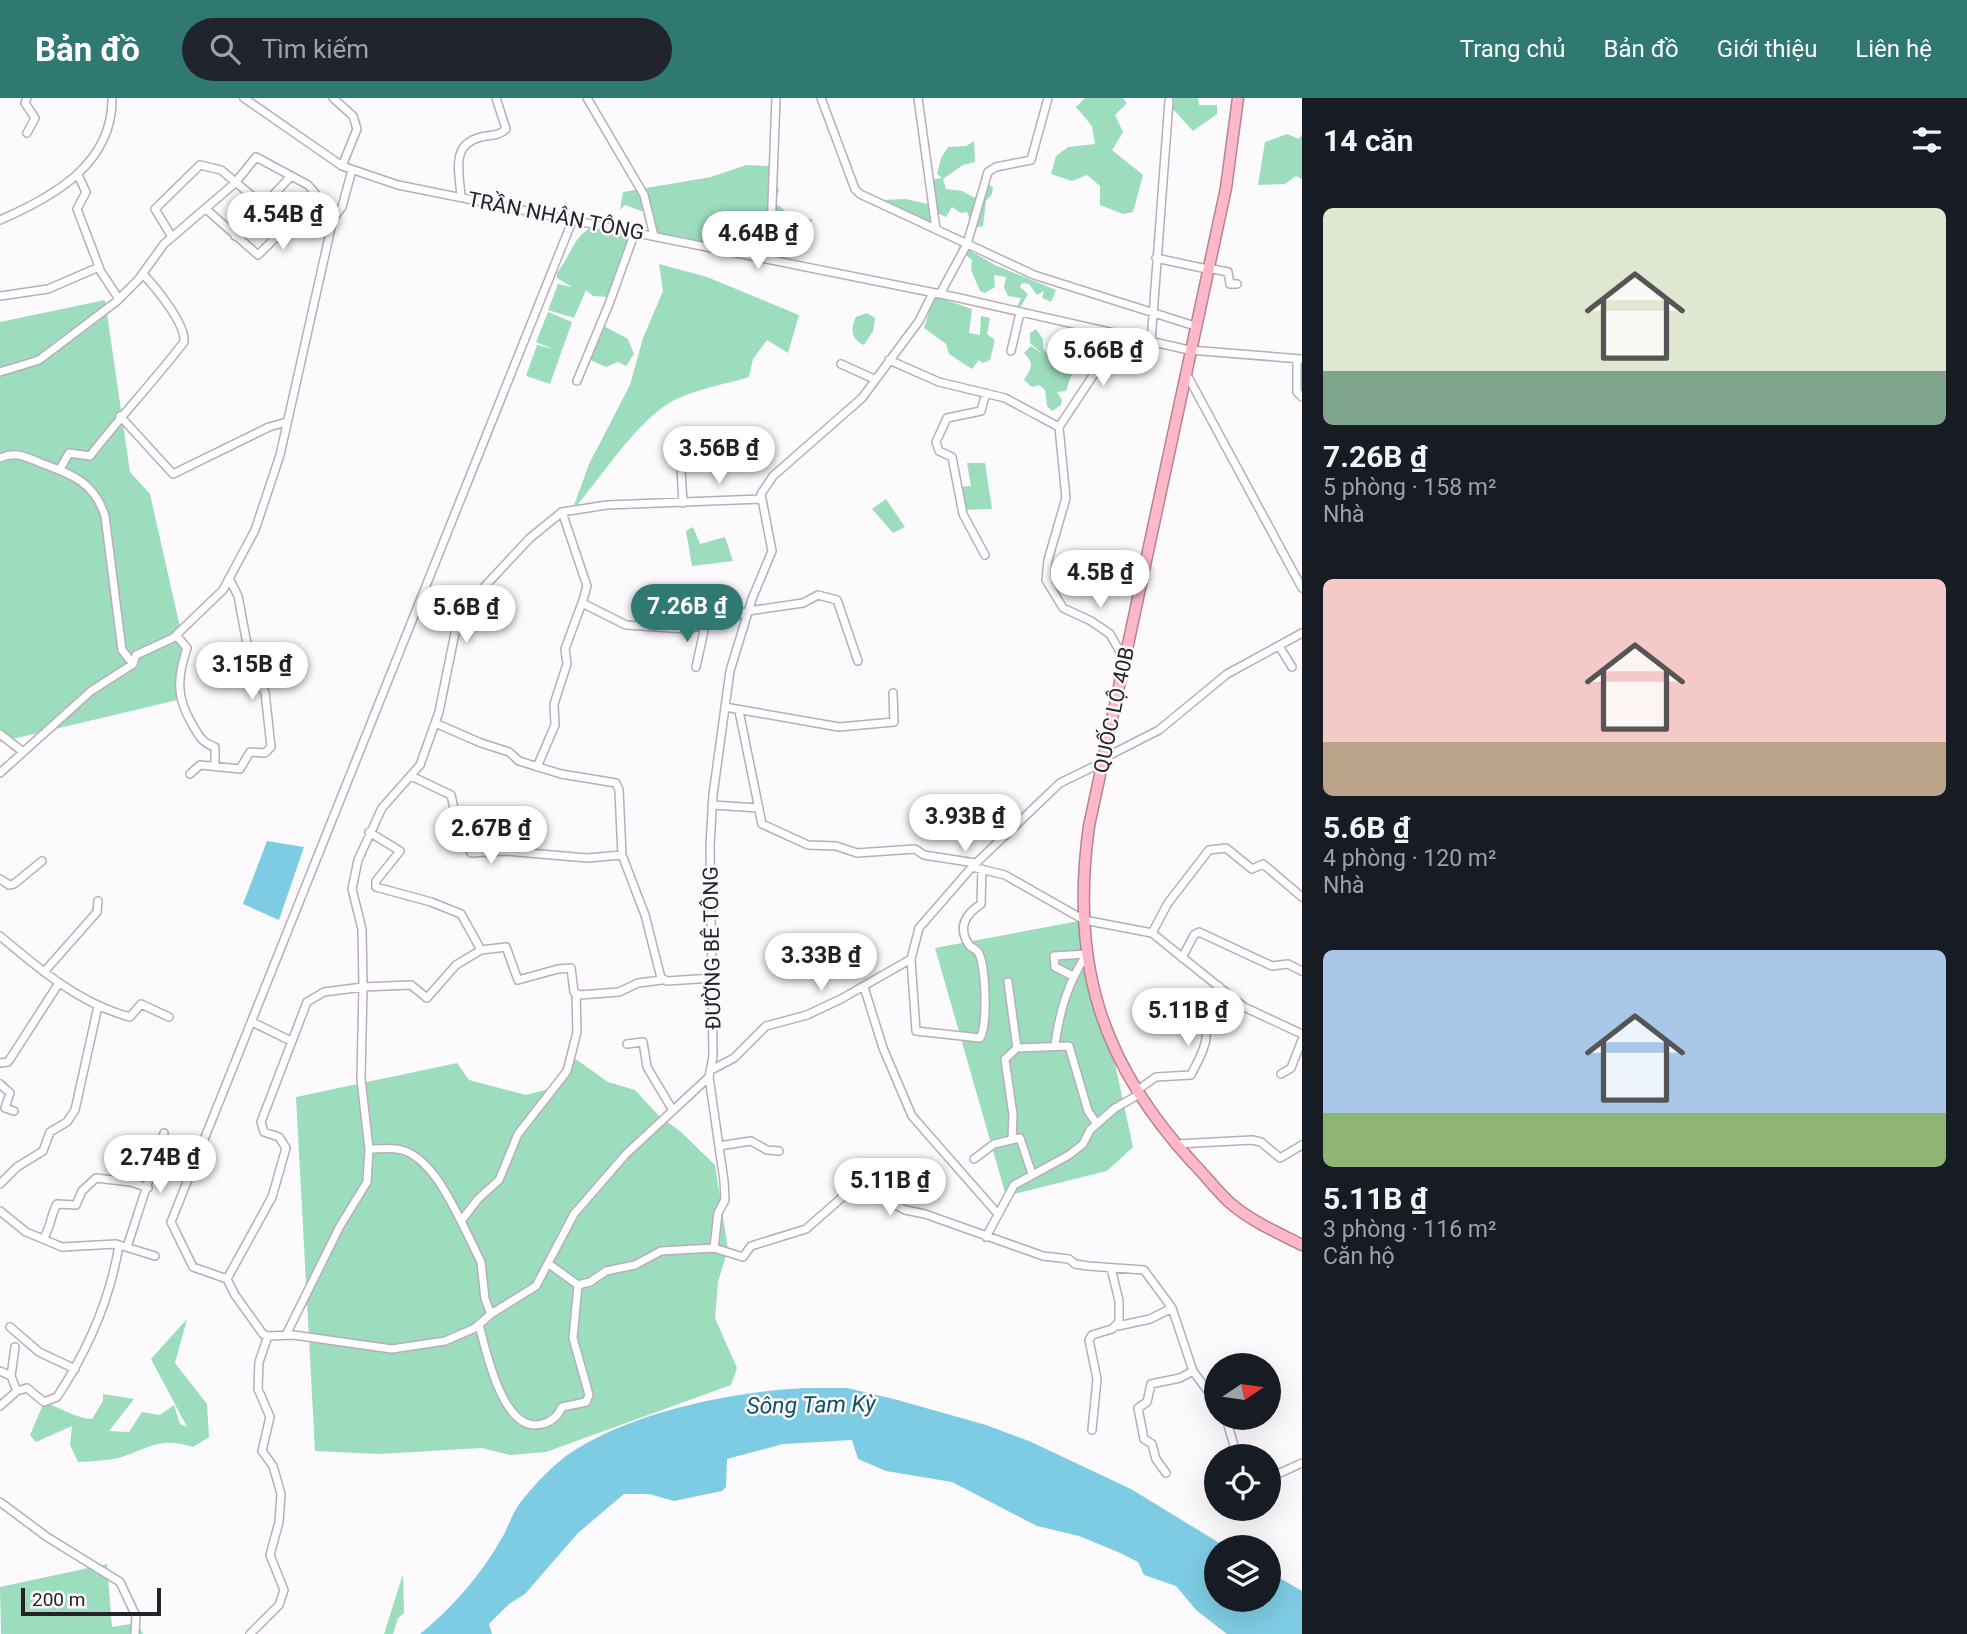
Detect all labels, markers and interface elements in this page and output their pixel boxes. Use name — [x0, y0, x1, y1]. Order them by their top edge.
search box — [182, 18, 672, 81]
text: Bản đồ — [35, 30, 140, 69]
icon: search — [206, 30, 244, 68]
text: Tìm kiếm — [262, 34, 369, 64]
text: Trang chủ — [1460, 35, 1566, 63]
text: Bản đồ — [1604, 35, 1679, 63]
text: Giới thiệu — [1717, 35, 1817, 63]
text: Liên hệ — [1855, 35, 1932, 63]
icon: filters — [1908, 121, 1946, 159]
text: 14 căn — [1323, 123, 1413, 158]
street label: TRẦN NHÂN TÔNG — [466, 186, 646, 245]
pin: 4.54B ₫ — [218, 192, 348, 252]
text: 4.54B ₫ — [243, 201, 323, 228]
pin: 4.64B ₫ — [693, 212, 823, 271]
text: 4.64B ₫ — [718, 220, 798, 247]
icon: home — [1572, 253, 1698, 379]
pin: 5.66B ₫ — [1038, 328, 1168, 388]
text: 5.66B ₫ — [1063, 337, 1143, 364]
pin: 3.56B ₫ — [654, 426, 784, 486]
text: 3.56B ₫ — [679, 435, 759, 462]
text: 7.26B ₫ — [1323, 439, 1427, 474]
text: 5 phòng · 158 m² — [1323, 474, 1496, 501]
text: Nhà — [1323, 501, 1365, 528]
pin: 4.5B ₫ — [1043, 550, 1157, 610]
text: 4.5B ₫ — [1067, 559, 1133, 586]
pin: 7.26B ₫ — [622, 584, 752, 644]
pin: 5.6B ₫ — [409, 586, 523, 645]
text: 7.26B ₫ — [647, 593, 727, 620]
text: 5.6B ₫ — [433, 594, 499, 621]
icon: home — [1572, 624, 1698, 750]
pin: 3.15B ₫ — [187, 642, 317, 702]
street label: QUỐC LỘ 40B — [1088, 645, 1139, 775]
text: 3.15B ₫ — [212, 651, 292, 678]
pin: 3.93B ₫ — [900, 794, 1030, 854]
text: 3.93B ₫ — [925, 803, 1005, 830]
pin: 2.67B ₫ — [426, 806, 556, 866]
text: 5.6B ₫ — [1323, 810, 1410, 845]
text: 2.67B ₫ — [451, 815, 531, 842]
text: 4 phòng · 120 m² — [1323, 845, 1496, 872]
street label: ĐƯỜNG BÊ TÔNG — [699, 866, 725, 1030]
text: Nhà — [1323, 872, 1365, 899]
pin: 3.33B ₫ — [756, 934, 886, 993]
text: 3.33B ₫ — [781, 942, 861, 969]
pin: 5.11B ₫ — [1123, 988, 1253, 1048]
icon: home — [1572, 995, 1698, 1121]
text: 5.11B ₫ — [1148, 997, 1228, 1024]
pin: 2.74B ₫ — [95, 1136, 225, 1195]
text: 2.74B ₫ — [120, 1144, 200, 1171]
pin: 5.11B ₫ — [825, 1158, 955, 1218]
text: 5.11B ₫ — [850, 1167, 930, 1194]
text: 5.11B ₫ — [1323, 1181, 1427, 1216]
text: 3 phòng · 116 m² — [1323, 1216, 1496, 1243]
text: Căn hộ — [1323, 1243, 1395, 1270]
north arrow — [1204, 1353, 1281, 1430]
map controls — [1204, 1353, 1281, 1612]
water label: Sông Tam Kỳ — [746, 1390, 877, 1420]
button: locate — [1204, 1444, 1281, 1521]
button: layers — [1204, 1535, 1281, 1612]
scale bar — [21, 1585, 161, 1617]
text: 200 m — [32, 1588, 85, 1611]

